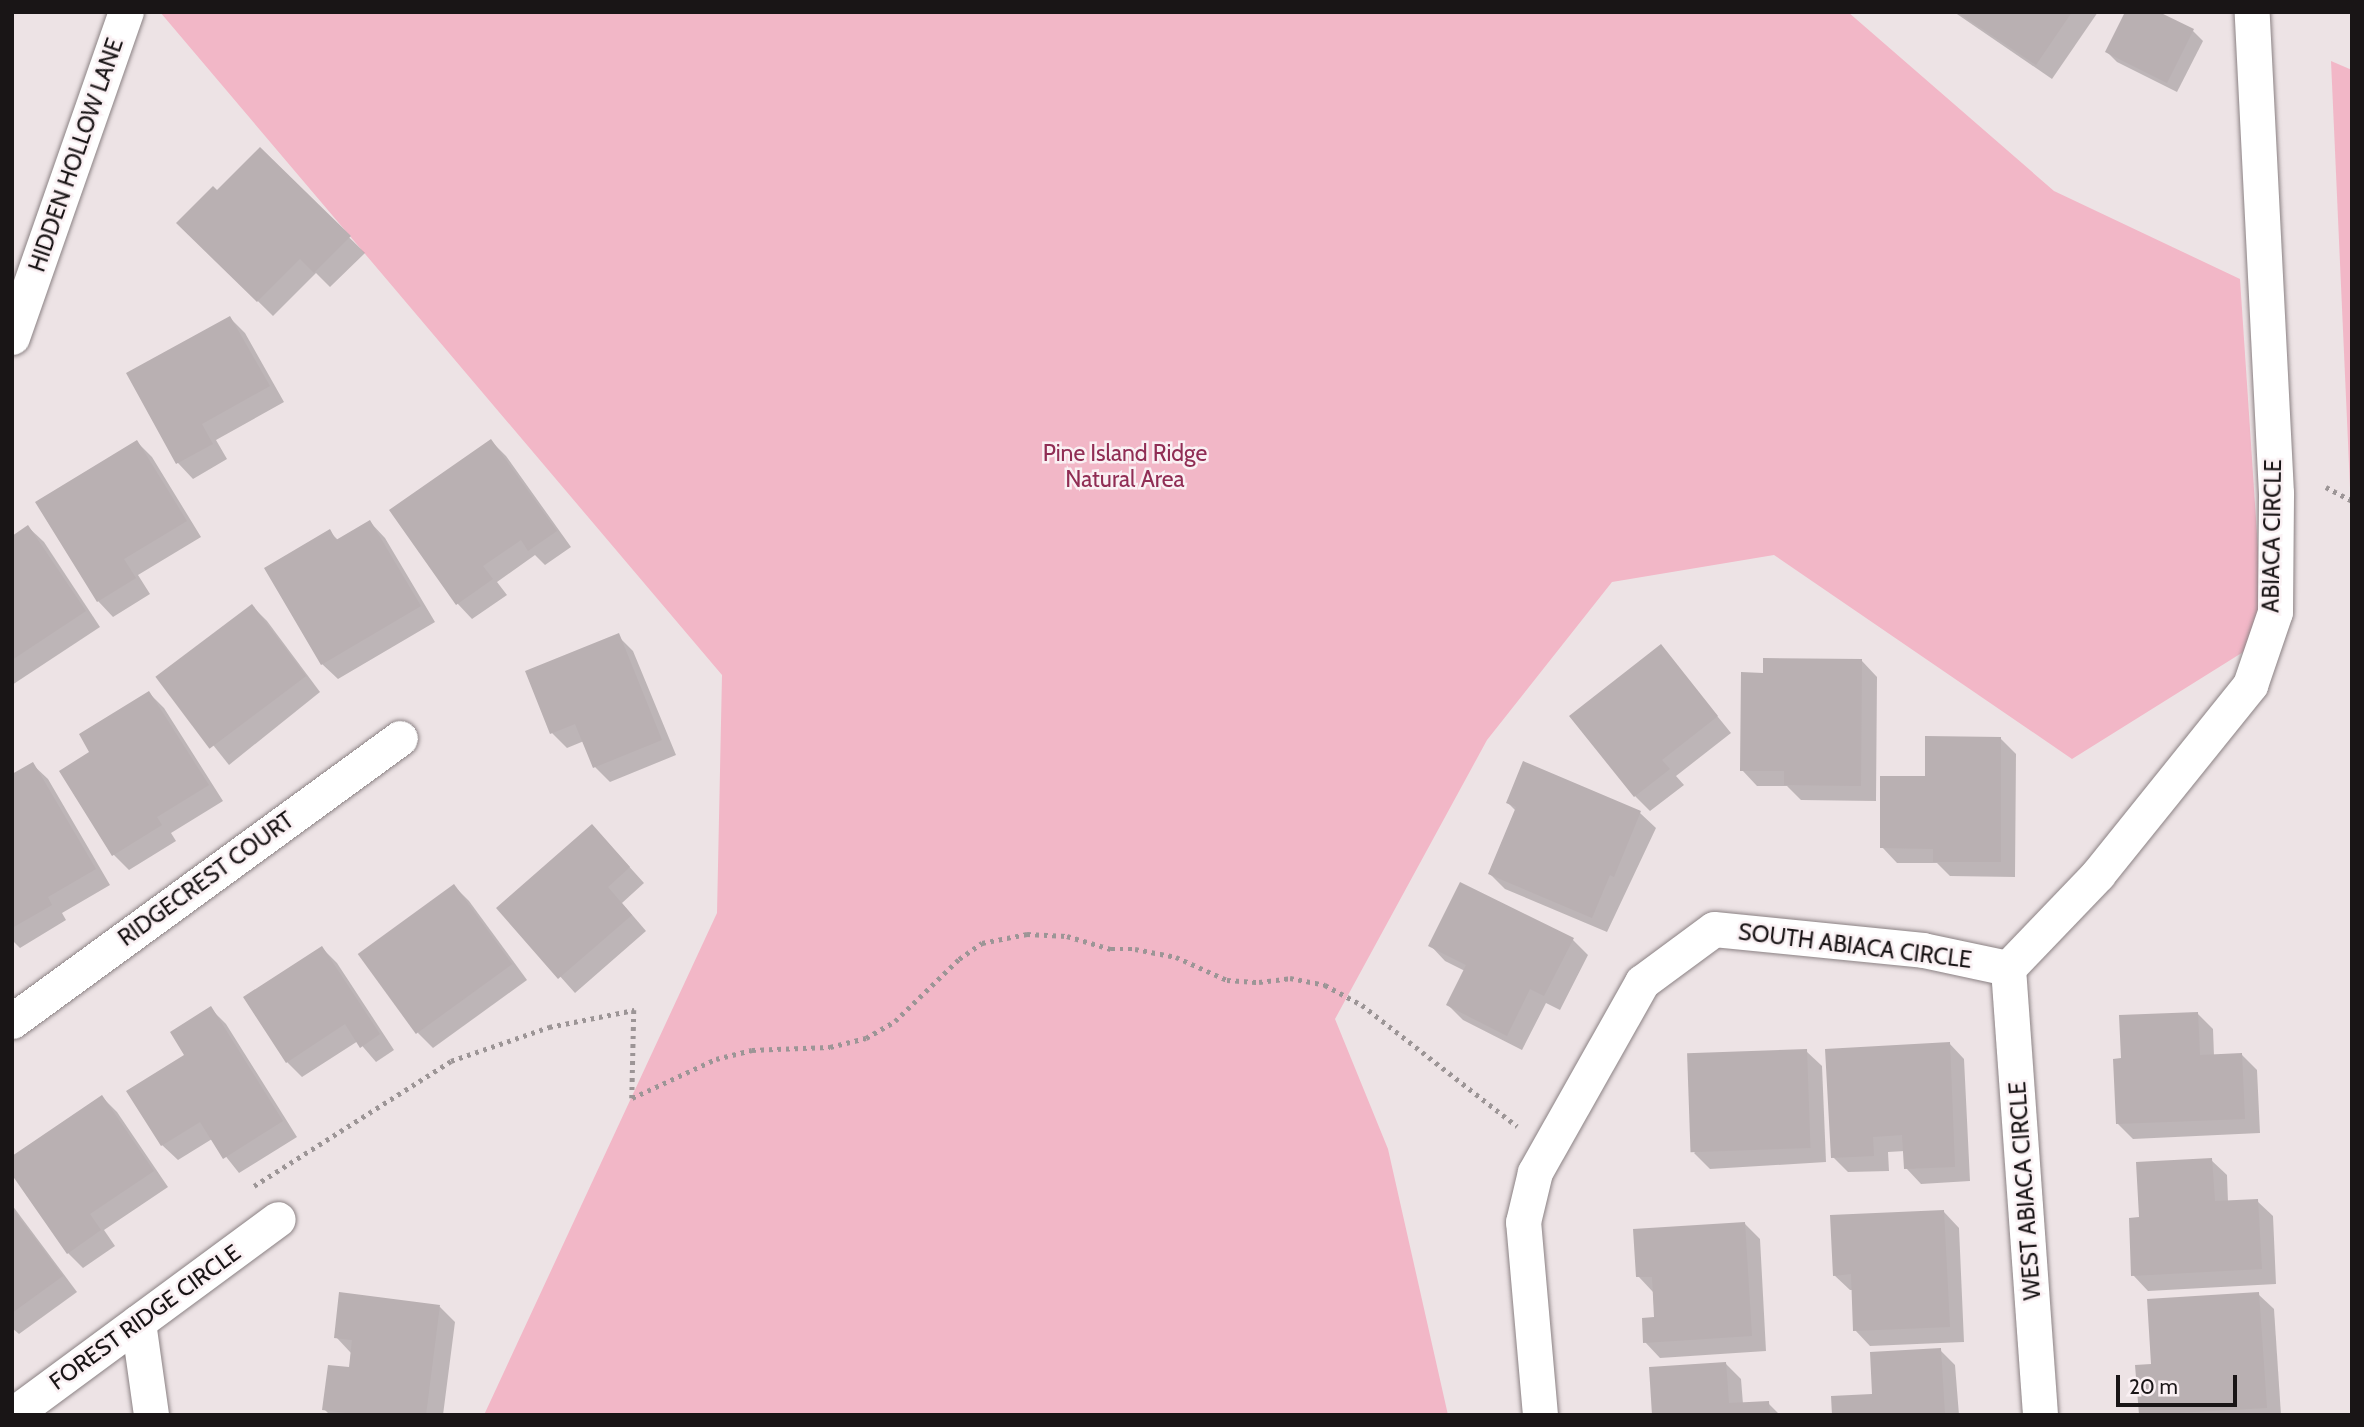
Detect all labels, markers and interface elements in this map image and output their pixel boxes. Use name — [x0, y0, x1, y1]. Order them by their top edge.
street label: HIDDEN HOLLOW LANE — [23, 35, 129, 275]
park label: Pine Island Ridge Natural Area — [1043, 439, 1207, 493]
street label: ABIACA CIRCLE — [2257, 459, 2287, 613]
street label: RIDGECREST COURT — [113, 806, 299, 952]
street label: SOUTH ABIACA CIRCLE — [1737, 918, 1973, 974]
street label: WEST ABIACA CIRCLE — [2004, 1081, 2046, 1301]
street label: FOREST RIDGE CIRCLE — [44, 1238, 246, 1396]
scale bar — [2119, 1360, 2240, 1404]
text: 20 m — [2129, 1374, 2178, 1399]

